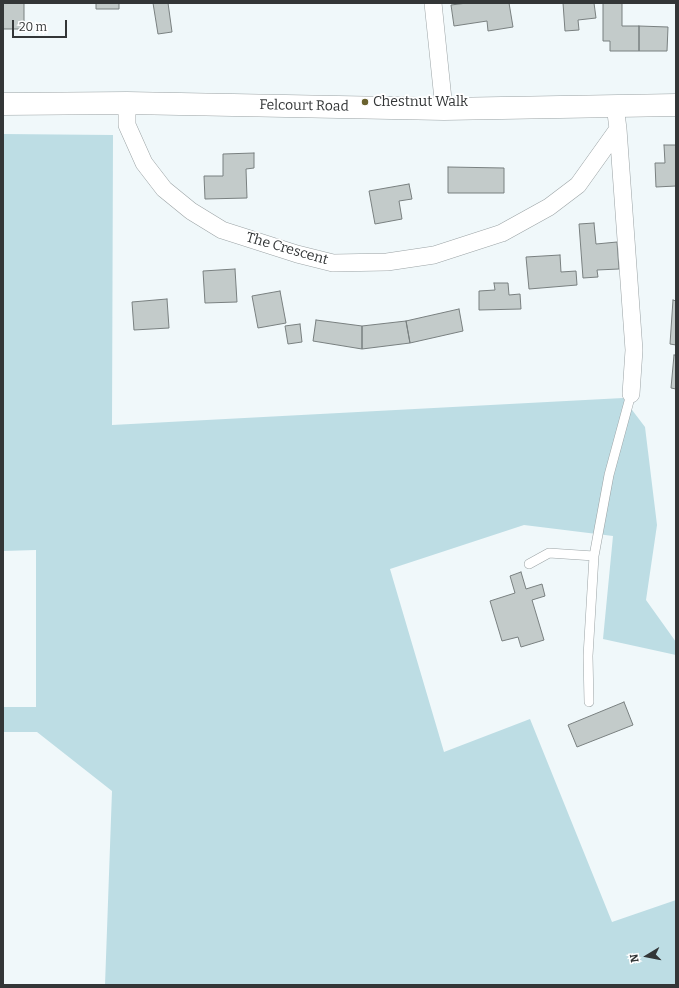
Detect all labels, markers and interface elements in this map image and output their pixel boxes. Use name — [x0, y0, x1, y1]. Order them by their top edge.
scale bar — [14, 12, 69, 38]
text: 20 m — [19, 20, 47, 34]
place label: Chestnut Walk — [373, 94, 468, 110]
street label: Felcourt Road — [259, 97, 349, 115]
marker: Chestnut Walk — [360, 97, 370, 107]
street label: The Crescent — [244, 229, 330, 269]
north arrow — [627, 936, 667, 976]
text: N — [628, 953, 642, 963]

